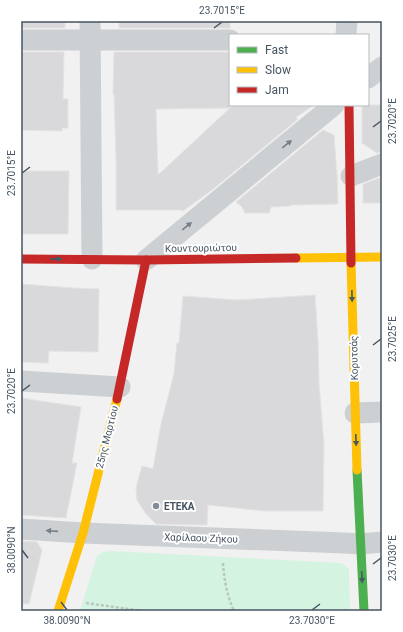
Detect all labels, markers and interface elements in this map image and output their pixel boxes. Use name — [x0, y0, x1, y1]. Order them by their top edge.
text: 23.7015°E — [199, 5, 245, 16]
legend — [229, 34, 369, 106]
text: Fast — [265, 43, 288, 57]
text: Slow — [265, 63, 291, 77]
text: Jam — [265, 83, 289, 97]
text: 23.7020°E — [387, 98, 398, 144]
one-way arrow — [282, 139, 292, 148]
text: 23.7015°E — [6, 150, 17, 196]
one-way arrow — [181, 222, 192, 231]
street label: Κουντουριώτου — [165, 242, 237, 254]
one-way arrow — [50, 256, 63, 262]
one-way arrow — [349, 290, 355, 303]
text: 23.7025°E — [387, 316, 398, 362]
street label: Κορυτσάς — [348, 335, 361, 380]
text: 23.7020°E — [6, 368, 17, 414]
street label: 25ης Μαρτίου — [94, 404, 121, 470]
one-way arrow — [353, 434, 360, 446]
marker: ΕΤΕΚΑ — [151, 501, 161, 511]
place label: ΕΤΕΚΑ — [164, 501, 195, 512]
text: 38.0090°N — [6, 526, 17, 574]
one-way arrow — [46, 528, 58, 535]
street label: Χαρίλαου Ζήκου — [164, 531, 238, 545]
text: 23.7030°E — [387, 535, 398, 581]
one-way arrow — [359, 571, 366, 583]
text: 38.0090°N — [43, 615, 91, 626]
text: 23.7030°E — [289, 615, 335, 626]

